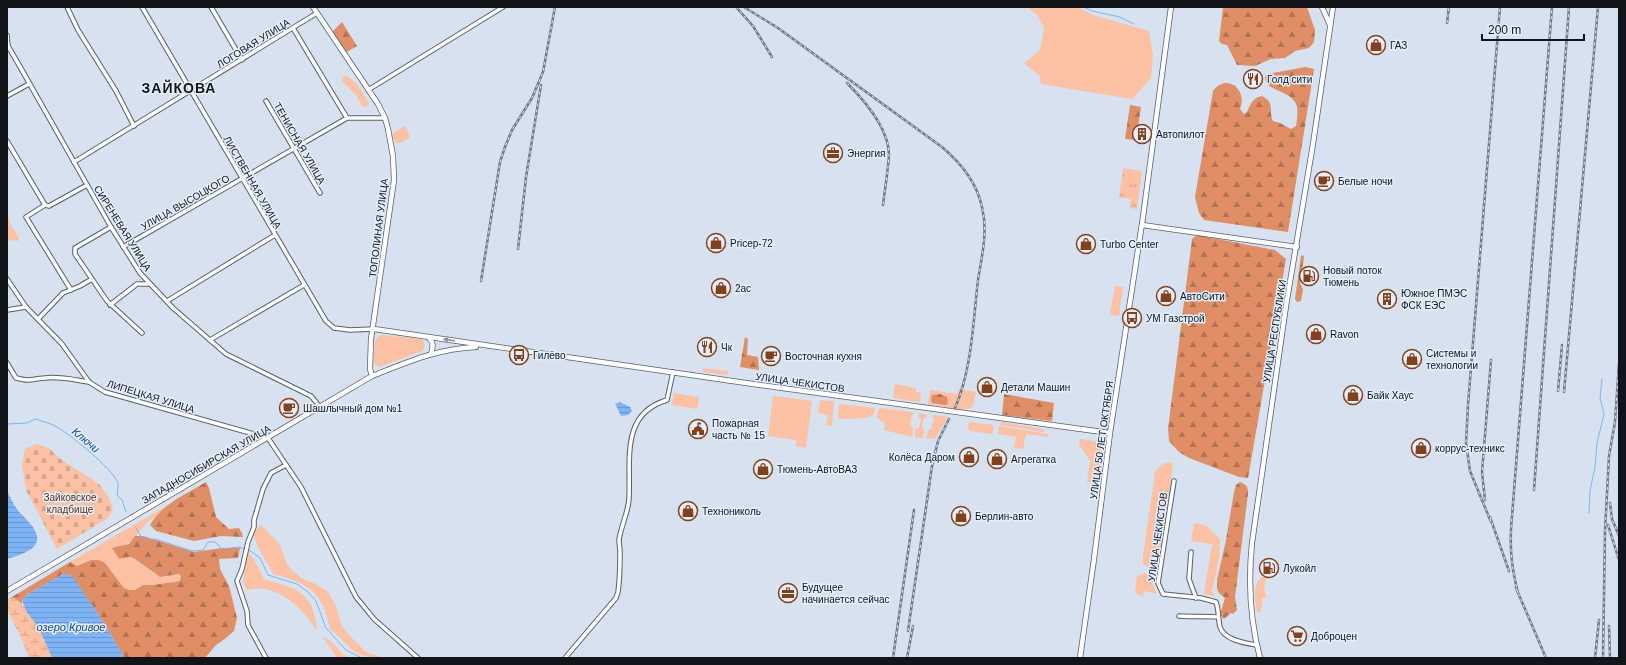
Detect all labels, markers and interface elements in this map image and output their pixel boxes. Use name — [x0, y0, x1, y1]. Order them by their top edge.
street label: ЛОГОВАЯ УЛИЦА — [215, 16, 292, 70]
scale bar — [1482, 16, 1584, 42]
text: 200 m — [1488, 23, 1521, 37]
shop icon: ГАЗ — [1365, 34, 1387, 56]
place label: ГАЗ — [1390, 40, 1407, 51]
restaurant icon: Голд сити — [1242, 68, 1264, 90]
place label: Голд сити — [1267, 74, 1312, 85]
district label: ЗАЙКОВА — [142, 79, 216, 96]
street label: ТЕНИСНАЯ УЛИЦА — [272, 101, 328, 186]
building icon: Автопилот — [1131, 123, 1153, 145]
place label: Автопилот — [1156, 129, 1205, 140]
street label: ЛИСТВЕННАЯ УЛИЦА — [222, 134, 284, 231]
office icon: Энергия — [822, 142, 844, 164]
place label: Энергия — [847, 148, 885, 159]
cafe icon: Белые ночи — [1313, 170, 1335, 192]
street label: УЛИЦА ВЫСОЦКОГО — [139, 172, 232, 232]
place label: Белые ночи — [1338, 176, 1393, 187]
street label: ТОПОЛИНАЯ УЛИЦА — [367, 178, 390, 278]
street label: СИРЕНЕВАЯ УЛИЦА — [92, 184, 154, 273]
shop icon: Pricep-72 — [705, 232, 727, 254]
shop icon: Turbo Center — [1075, 233, 1097, 255]
place label: Pricep-72 — [730, 238, 773, 249]
place label: Turbo Center — [1100, 239, 1159, 250]
fuel station icon: Новый поток Тюмень — [1298, 265, 1320, 287]
place label: Новый поток Тюмень — [1323, 265, 1382, 288]
shop icon: 2ас — [710, 277, 732, 299]
street label: УЛИЦА РЕСПУБЛИКИ — [1261, 279, 1288, 383]
place label: 2ас — [735, 283, 751, 294]
shop icon: АвтоСити — [1155, 285, 1177, 307]
building icon: Южное ПМЭС ФСК ЕЭС — [1376, 288, 1398, 310]
place label: Южное ПМЭС ФСК ЕЭС — [1401, 288, 1467, 311]
place label: АвтоСити — [1180, 291, 1225, 302]
bus stop icon: УМ Газстрой — [1121, 307, 1143, 329]
place label: УМ Газстрой — [1146, 313, 1205, 324]
shop icon: Ravon — [1305, 323, 1327, 345]
place label: Ravon — [1330, 329, 1359, 340]
restaurant icon: Чк — [696, 336, 718, 358]
one-way arrow — [443, 337, 455, 343]
place label: Чк — [721, 342, 733, 353]
bus stop icon: Гилёво — [508, 344, 530, 366]
cafe icon: Восточная кухня — [760, 345, 782, 367]
shop icon: Системы и технологии — [1401, 348, 1423, 370]
place label: Системы и технологии — [1426, 348, 1478, 371]
place label: Гилёво — [533, 350, 566, 361]
place label: Восточная кухня — [785, 351, 862, 362]
street label: УЛИЦА ЧЕКИСТОВ — [755, 371, 846, 394]
shop icon: Детали Машин — [976, 376, 998, 398]
street label: ЛИПЕЦКАЯ УЛИЦА — [106, 378, 196, 415]
street label: УЛИЦА 50 ЛЕТ ОКТЯБРЯ — [1088, 380, 1115, 500]
place label: Детали Машин — [1001, 382, 1070, 393]
shop icon: Байк Хаус — [1342, 384, 1364, 406]
place label: Байк Хаус — [1367, 390, 1414, 401]
cafe icon: Шашлычный дом №1 — [278, 397, 300, 419]
place label: Шашлычный дом №1 — [303, 403, 403, 414]
public building icon: Пожарная часть № 15 — [687, 418, 709, 440]
place label: Пожарная часть № 15 — [712, 418, 765, 441]
street label: ЗАПАДНОСИБИРСКАЯ УЛИЦА — [140, 423, 273, 506]
water label: Ключи — [70, 425, 102, 455]
shop icon: коррус-техникс — [1410, 437, 1432, 459]
place label: коррус-техникс — [1435, 443, 1505, 454]
shop icon: Колёса Даром — [958, 446, 980, 468]
shop icon: Агрегатка — [986, 448, 1008, 470]
place label: Колёса Даром — [889, 452, 955, 463]
place label: Агрегатка — [1011, 454, 1056, 465]
shop icon: Тюмень-АвтоВАЗ — [752, 458, 774, 480]
place label: Тюмень-АвтоВАЗ — [777, 464, 857, 475]
street label: УЛИЦА ЧЕКИСТОВ — [1146, 491, 1169, 582]
park label: Зайковское кладбище — [43, 492, 97, 515]
shop icon: Технониколь — [677, 500, 699, 522]
shop icon: Берлин-авто — [950, 505, 972, 527]
place label: Технониколь — [702, 506, 761, 517]
place label: Берлин-авто — [975, 511, 1034, 522]
fuel station icon: Лукойл — [1258, 557, 1280, 579]
place label: Лукойл — [1283, 563, 1316, 574]
office icon: Будущее начинается сейчас — [777, 582, 799, 604]
place label: Будущее начинается сейчас — [802, 582, 890, 605]
water label: озеро Кривое — [37, 621, 105, 633]
supermarket icon: Доброцен — [1286, 625, 1308, 647]
place label: Доброцен — [1311, 631, 1357, 642]

